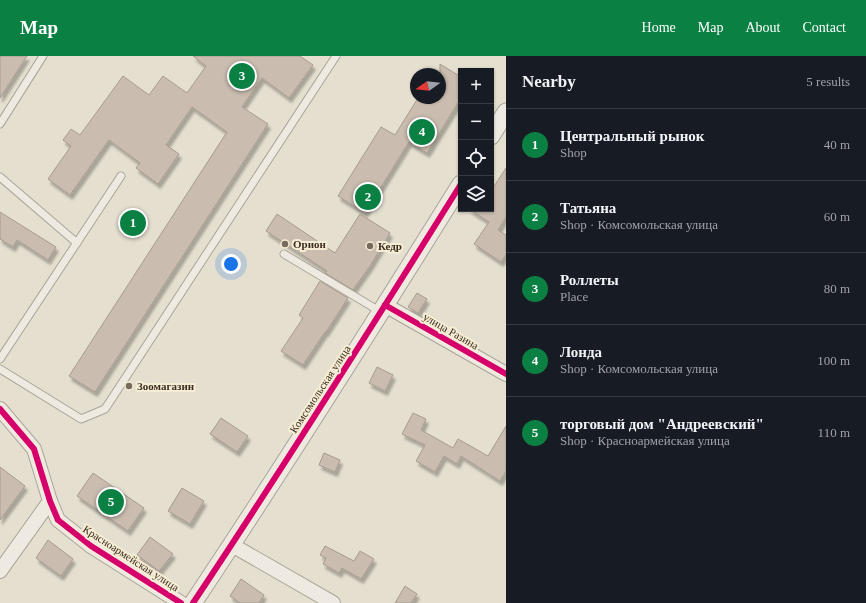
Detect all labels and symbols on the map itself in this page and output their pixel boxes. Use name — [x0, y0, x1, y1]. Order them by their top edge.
pin: 3 — [229, 61, 255, 91]
north arrow — [410, 68, 446, 104]
pin: 4 — [409, 117, 435, 147]
pin: 2 — [355, 182, 381, 212]
pin: 1 — [120, 208, 146, 238]
place label: Орион — [293, 238, 327, 250]
marker: Орион — [280, 239, 290, 249]
place label: Кедр — [378, 240, 402, 252]
marker: Кедр — [365, 241, 375, 251]
your location — [221, 254, 241, 274]
street label: улица Разина — [421, 310, 481, 352]
street label: Комсомольская улица — [287, 343, 353, 435]
place label: Зоомагазин — [137, 380, 195, 392]
marker: Зоомагазин — [124, 381, 134, 391]
pin: 5 — [98, 487, 124, 517]
street label: Красноармейская улица — [81, 523, 181, 594]

